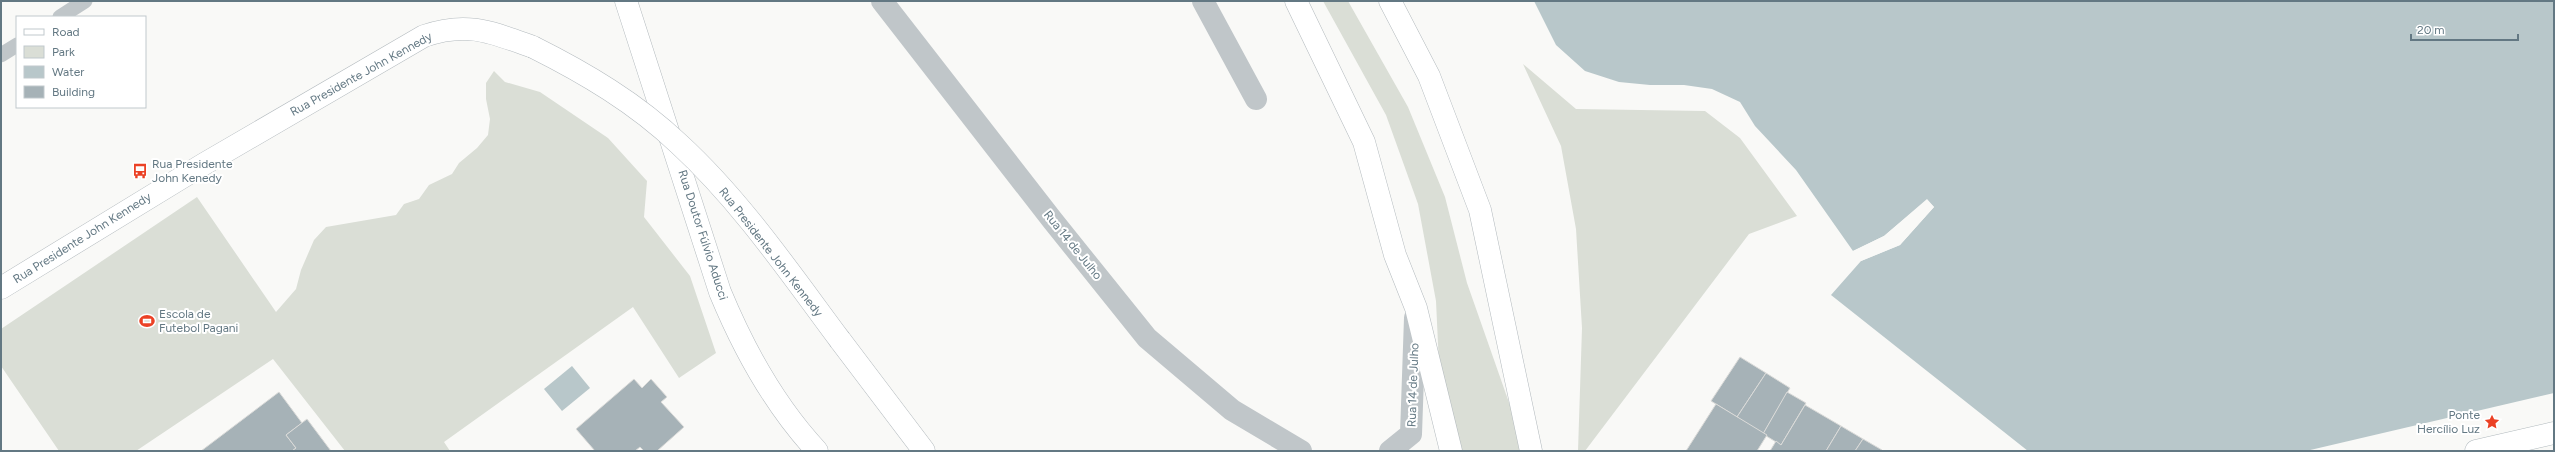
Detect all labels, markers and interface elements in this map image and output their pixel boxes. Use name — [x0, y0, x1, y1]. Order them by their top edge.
legend — [16, 16, 146, 108]
scale bar — [2411, 16, 2518, 42]
text: 20 m — [2417, 23, 2445, 37]
text: Road — [52, 25, 80, 39]
street label: Rua Presidente John Kennedy — [288, 29, 435, 119]
text: Park — [52, 45, 75, 59]
text: Water — [52, 65, 84, 79]
text: Building — [52, 85, 95, 99]
place label: Rua Presidente John Kenedy — [152, 157, 233, 185]
bus stop icon: Rua Presidente John Kenedy — [131, 162, 149, 180]
street label: Rua Doutor Fúlvio Aducci — [675, 168, 731, 302]
street label: Rua Presidente John Kennedy — [716, 185, 826, 320]
street label: Rua Presidente John Kennedy — [10, 189, 154, 286]
street label: Rua 14 de Julho — [1041, 208, 1105, 282]
place label: Escola de Futebol Pagani — [159, 307, 238, 335]
sports icon: Escola de Futebol Pagani — [138, 312, 156, 330]
street label: Rua 14 de Julho — [1405, 343, 1421, 427]
place label: Ponte Hercílio Luz — [2417, 408, 2480, 436]
place icon: Ponte Hercílio Luz — [2483, 413, 2501, 431]

